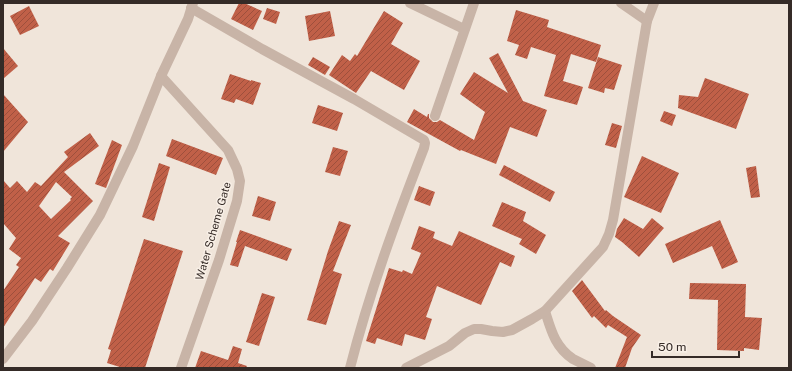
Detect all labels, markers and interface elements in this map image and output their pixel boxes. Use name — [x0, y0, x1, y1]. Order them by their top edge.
street label: Water Scheme Gate — [193, 180, 233, 282]
scale bar — [652, 333, 739, 359]
text: 50 m — [658, 340, 686, 354]

